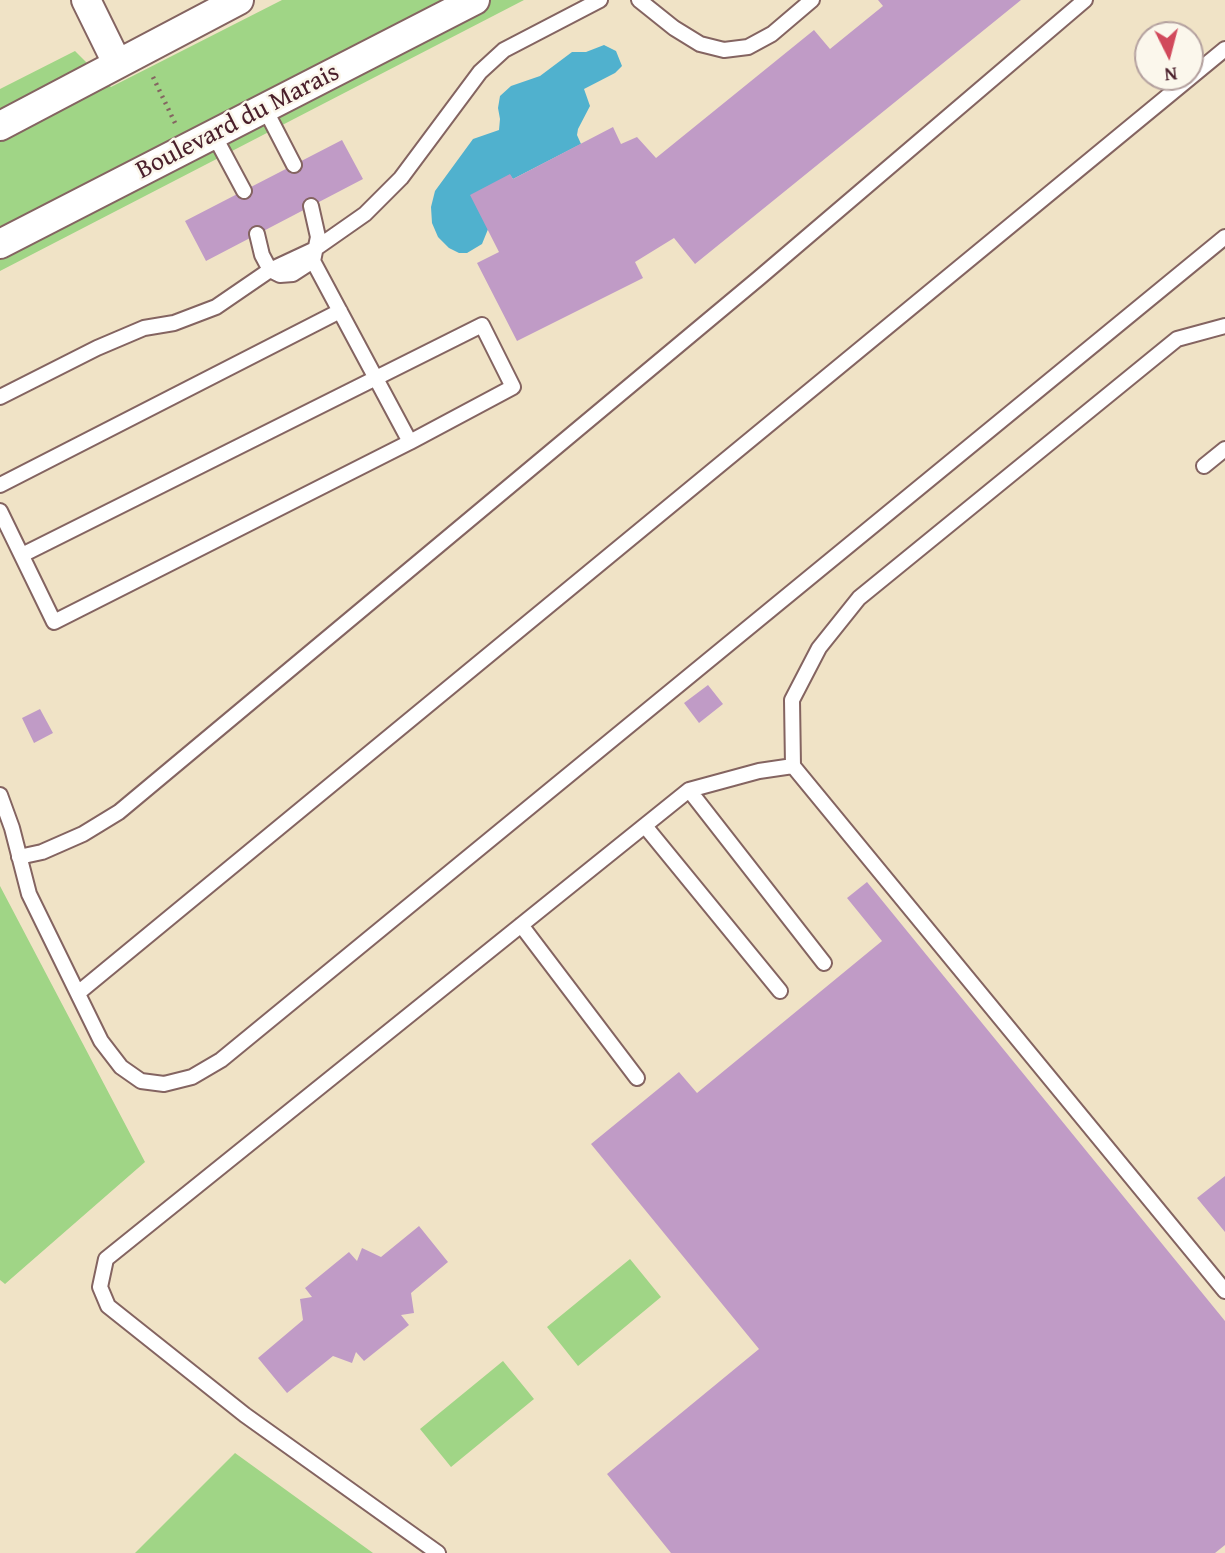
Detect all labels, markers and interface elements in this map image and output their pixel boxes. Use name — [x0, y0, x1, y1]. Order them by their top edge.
north arrow — [1134, 21, 1204, 91]
street label: Boulevard du Marais — [131, 57, 345, 187]
text: N — [1163, 60, 1179, 89]

